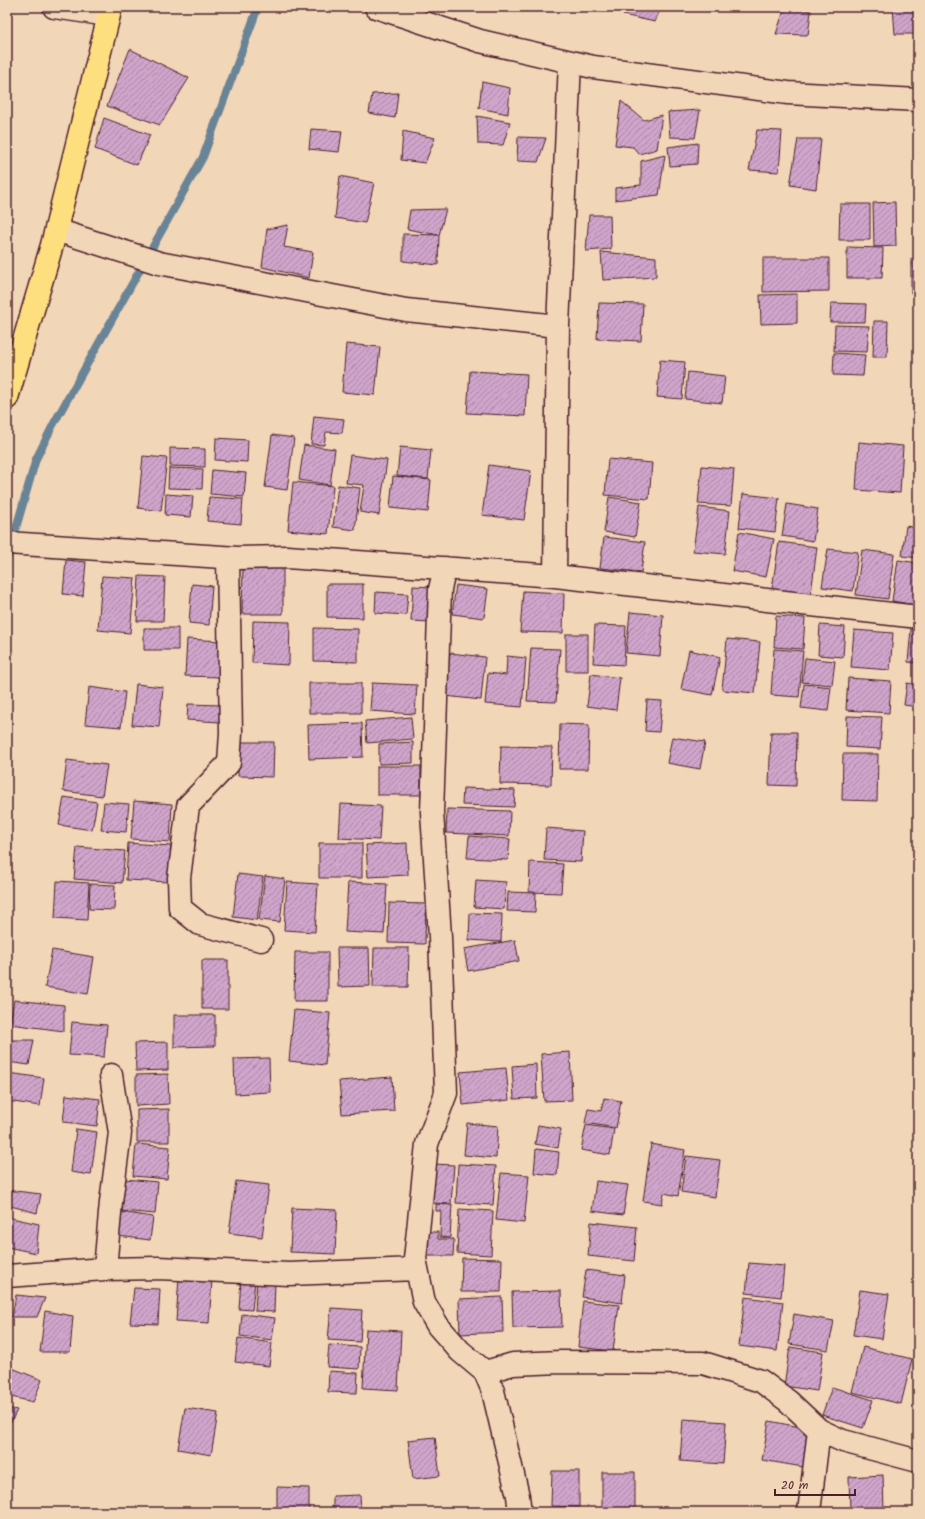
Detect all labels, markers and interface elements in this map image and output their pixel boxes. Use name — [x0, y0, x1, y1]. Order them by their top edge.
scale bar — [775, 1471, 855, 1497]
text: 20 m — [781, 1476, 809, 1495]

